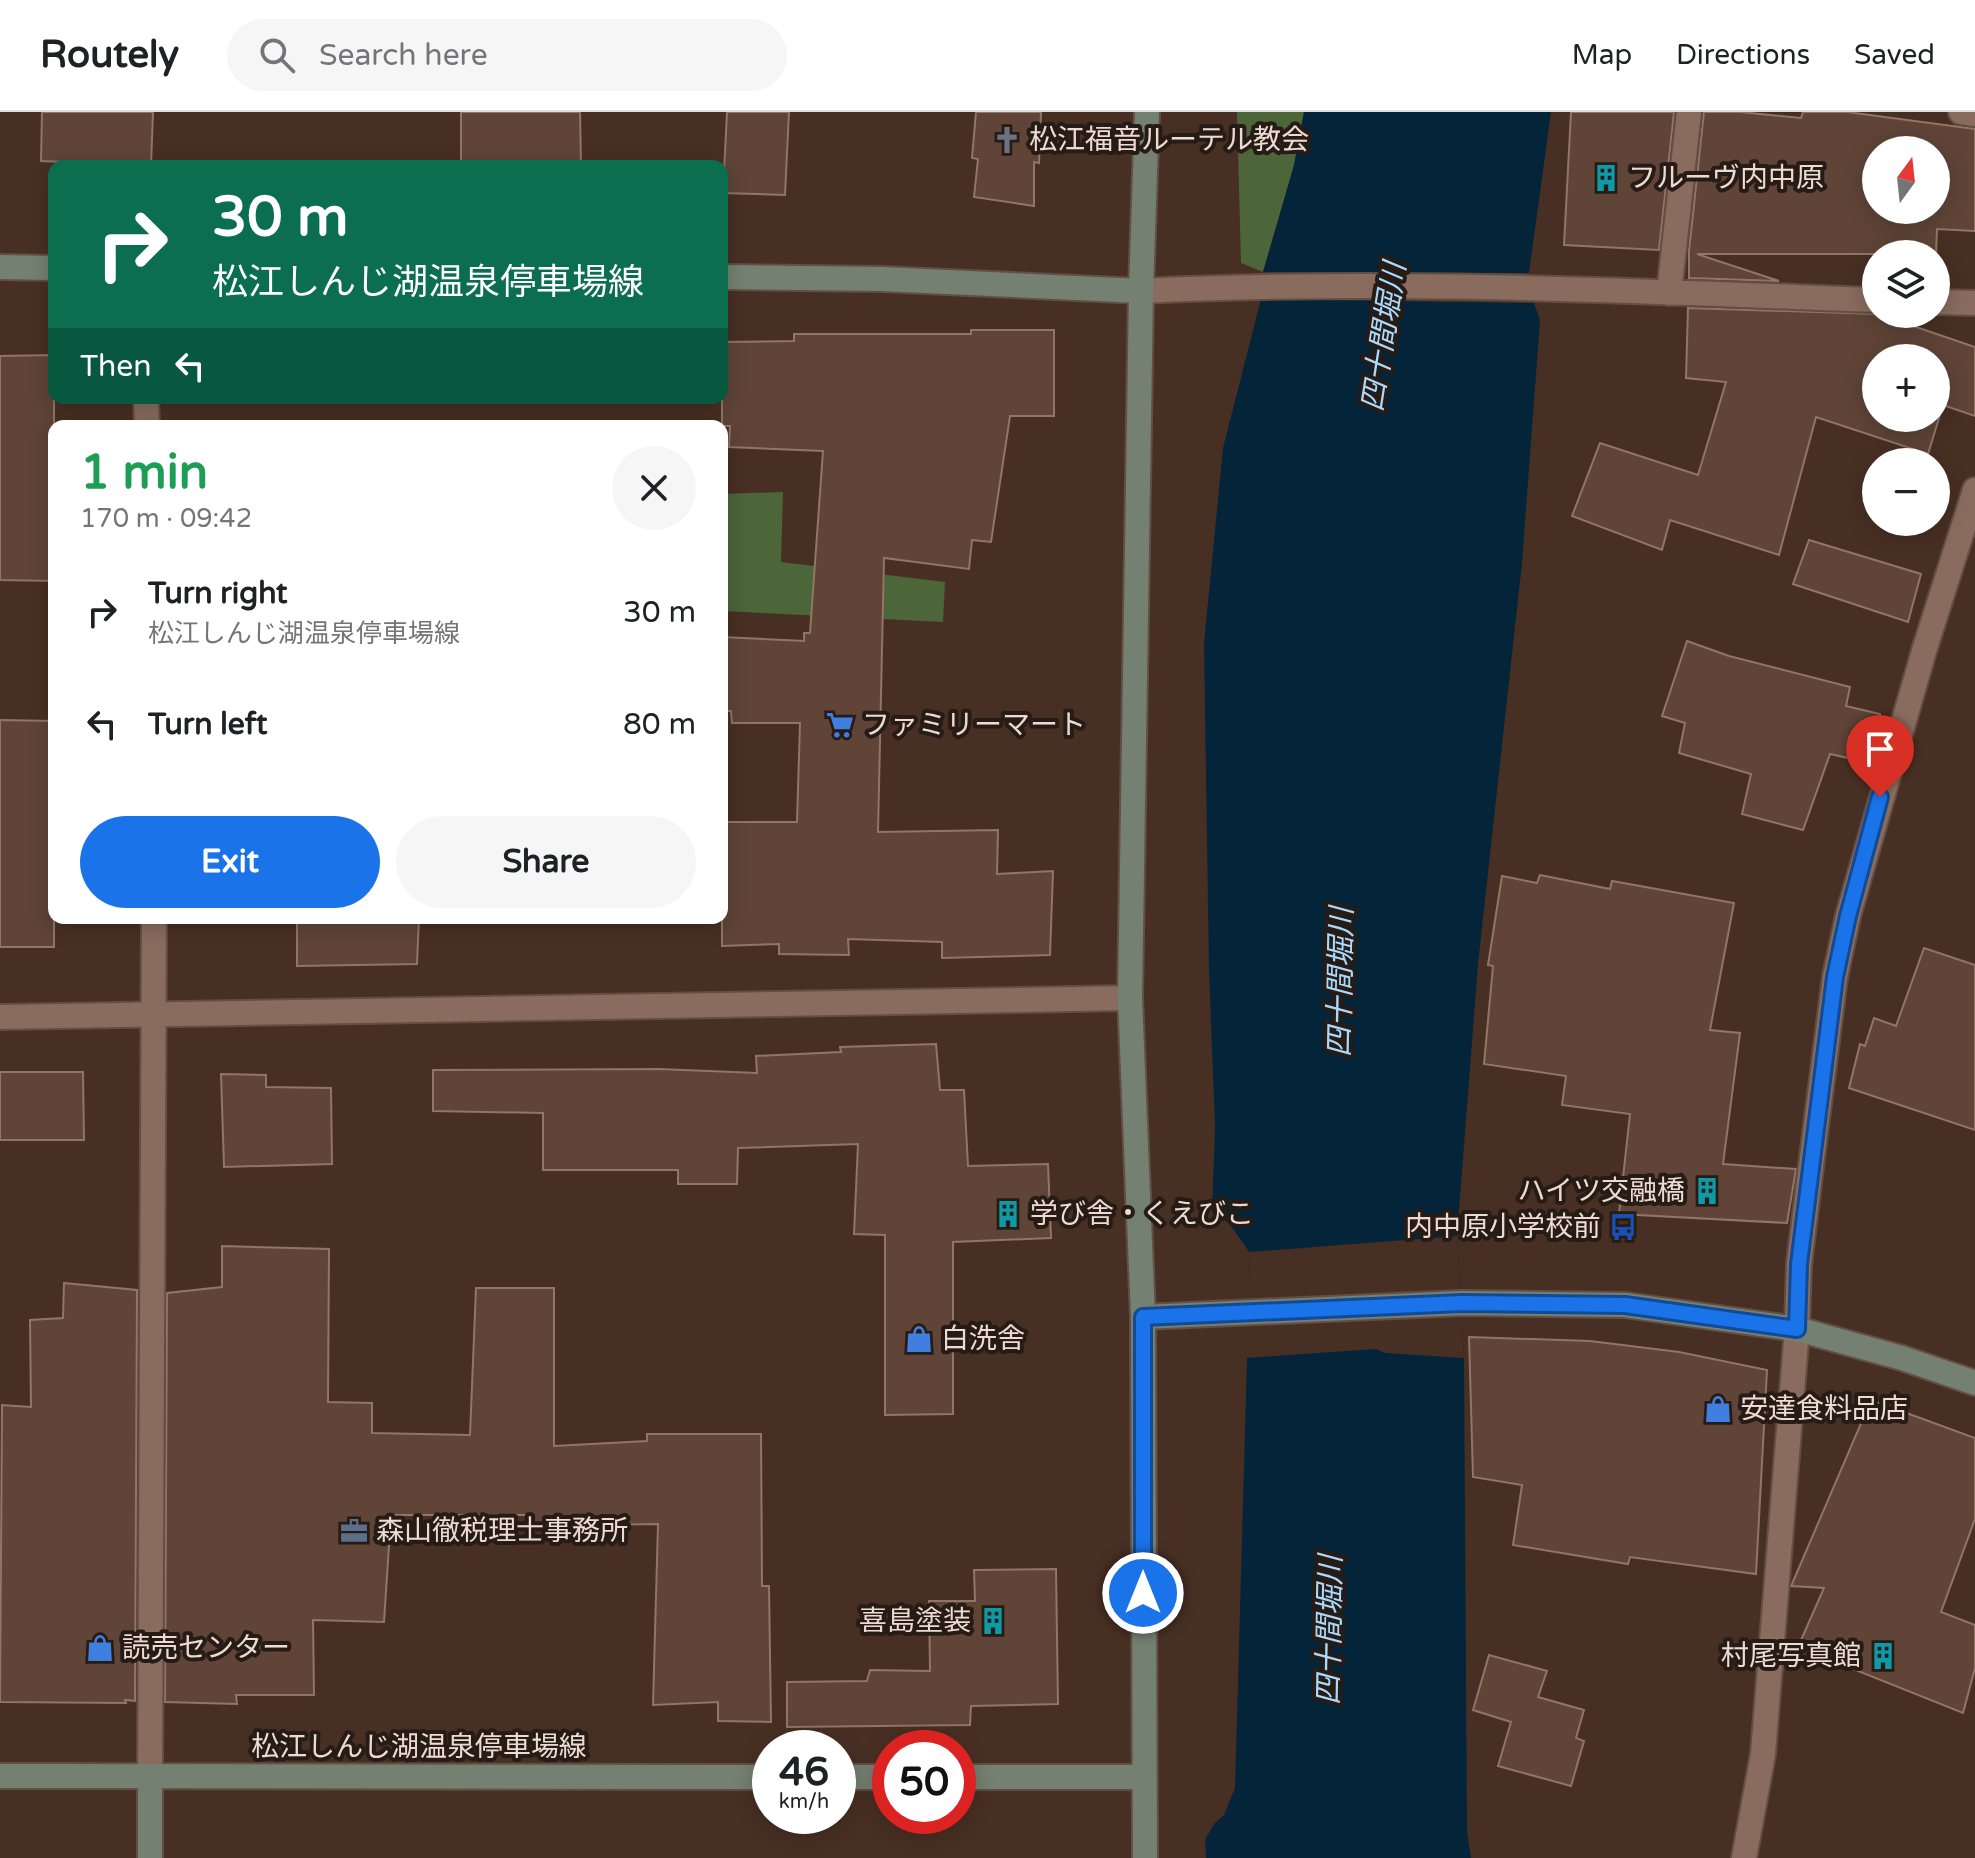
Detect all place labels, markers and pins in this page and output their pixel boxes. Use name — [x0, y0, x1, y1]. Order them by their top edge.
place label: 松江福音ルーテル教会 — [1029, 123, 1309, 157]
church icon: 松江福音ルーテル教会 — [992, 125, 1022, 155]
place label: フルーヴ内中原 — [1628, 161, 1824, 195]
building icon: フルーヴ内中原 — [1591, 163, 1621, 193]
place label: ファミリーマート — [862, 708, 1086, 742]
supermarket icon: ファミリーマート — [825, 710, 855, 740]
pin — [1846, 715, 1914, 797]
place label: ハイツ交融橋 — [1518, 1174, 1685, 1208]
building icon: ハイツ交融橋 — [1692, 1176, 1722, 1206]
place label: 学び舎・くえびこ — [1030, 1197, 1254, 1231]
building icon: 学び舎・くえびこ — [993, 1199, 1023, 1229]
place label: 内中原小学校前 — [1405, 1210, 1601, 1244]
bus stop icon: 内中原小学校前 — [1608, 1212, 1638, 1242]
place label: 白洗舎 — [941, 1322, 1025, 1356]
shop icon: 白洗舎 — [904, 1324, 934, 1354]
place label: 安達食料品店 — [1740, 1392, 1908, 1426]
shop icon: 安達食料品店 — [1703, 1394, 1733, 1424]
place label: 森山徹税理士事務所 — [376, 1514, 628, 1548]
office icon: 森山徹税理士事務所 — [339, 1516, 369, 1546]
place label: 喜島塗装 — [859, 1604, 971, 1638]
building icon: 喜島塗装 — [978, 1606, 1008, 1636]
place label: 読売センター — [122, 1631, 290, 1665]
shop icon: 読売センター — [85, 1633, 115, 1663]
place label: 村尾写真館 — [1721, 1639, 1861, 1673]
building icon: 村尾写真館 — [1868, 1641, 1898, 1671]

